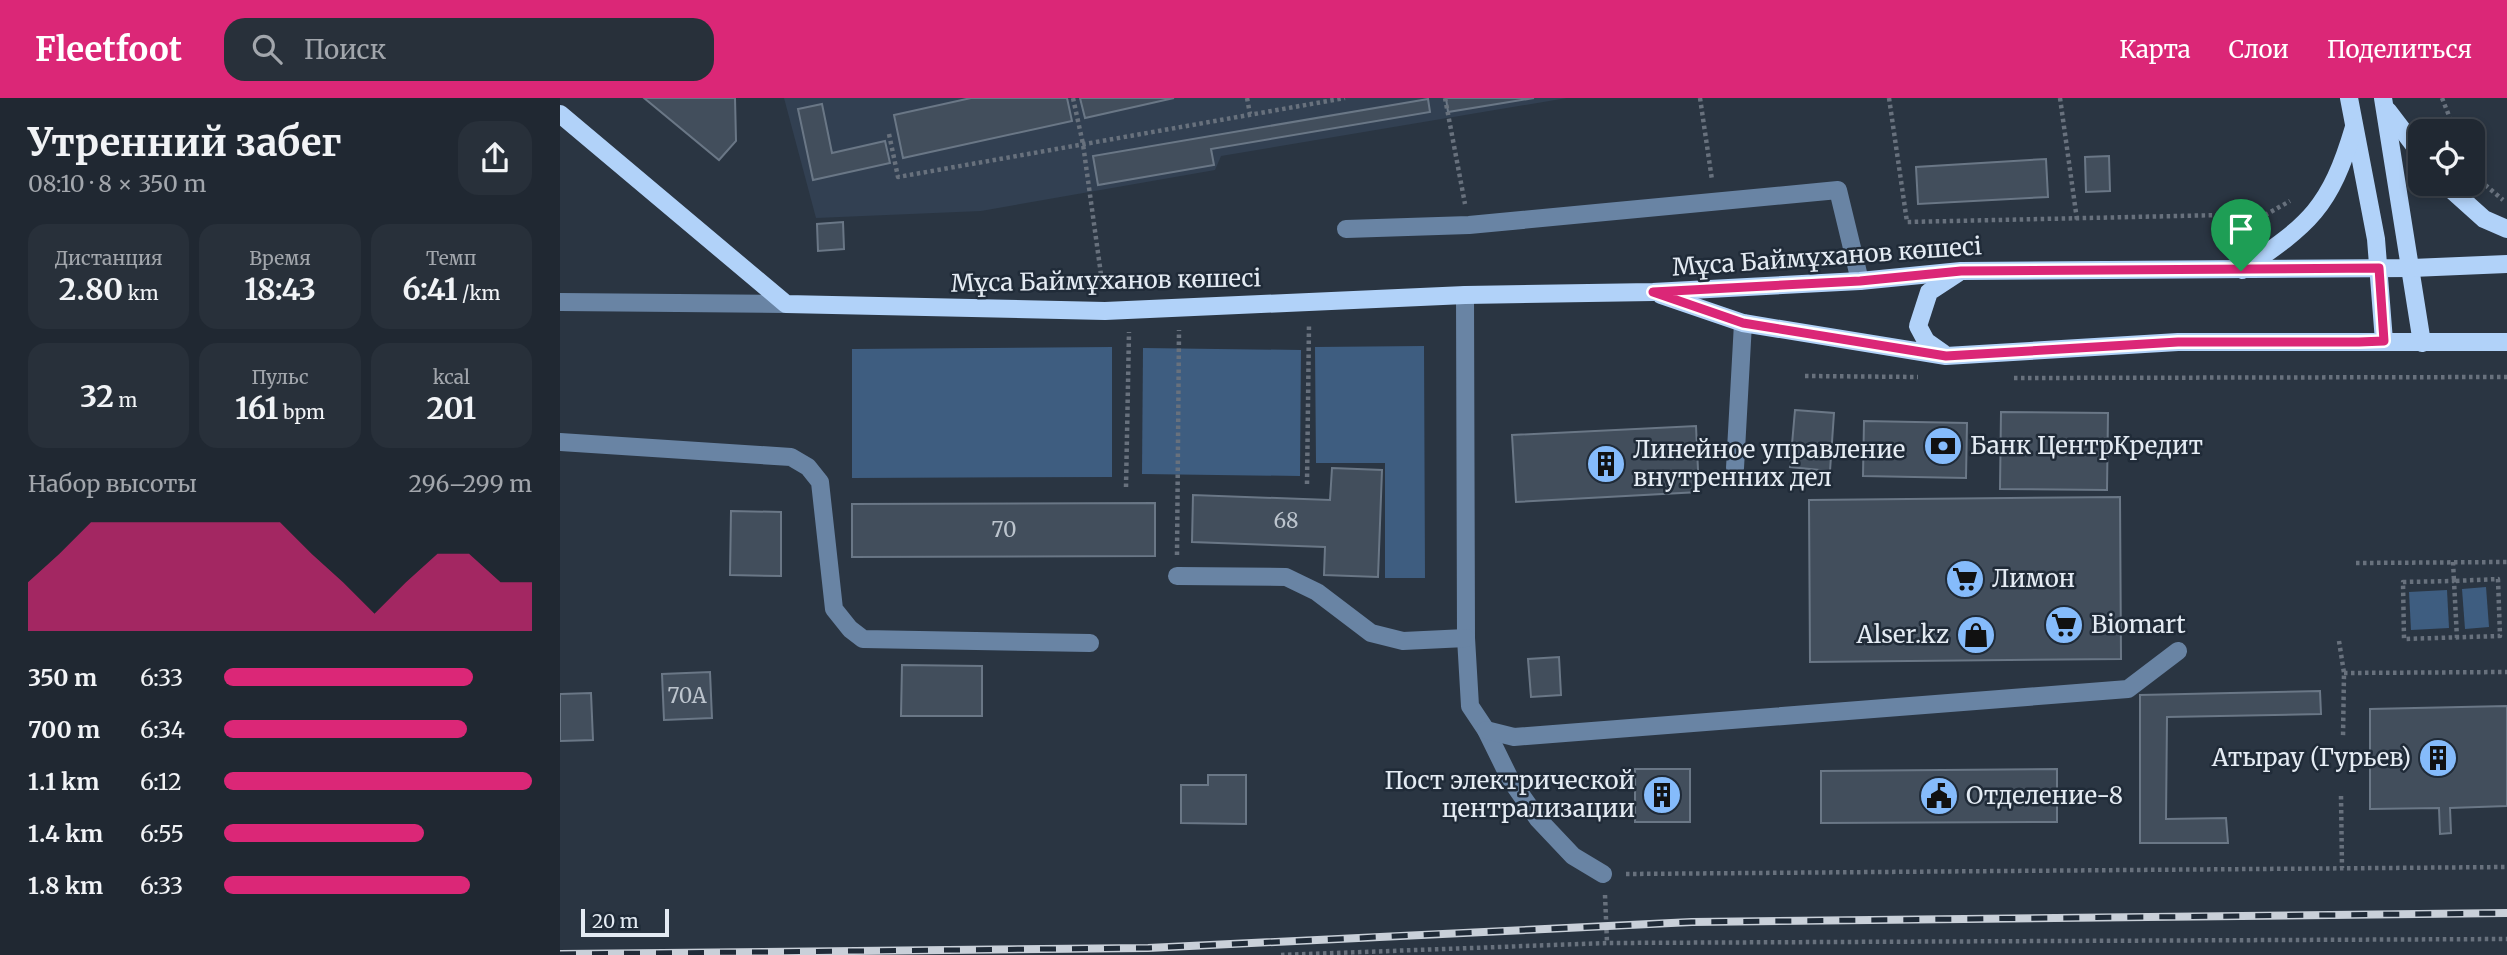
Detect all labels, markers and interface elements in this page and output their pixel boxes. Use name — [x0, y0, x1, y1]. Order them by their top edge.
search box — [224, 18, 714, 81]
text: Fleetfoot — [35, 29, 182, 70]
icon: search — [248, 30, 286, 68]
text: Поиск — [304, 33, 386, 66]
text: Карта — [2119, 34, 2191, 65]
text: Слои — [2229, 34, 2289, 65]
text: Поделиться — [2327, 34, 2472, 65]
text: Утренний забег — [28, 119, 341, 166]
map controls — [2408, 119, 2485, 196]
button: locate — [2408, 119, 2485, 196]
button: share — [458, 121, 532, 195]
text: 08:10 · 8 × 350 m — [28, 169, 206, 198]
pin — [2211, 199, 2271, 271]
icon: arrive — [2222, 210, 2260, 248]
street label: Мұса Баймұханов көшесі — [1671, 230, 1983, 283]
text: Дистанция — [55, 246, 162, 270]
text: Время — [249, 246, 311, 270]
text: Темп — [426, 246, 477, 270]
street label: Мұса Баймұханов көшесі — [951, 262, 1262, 299]
text: 2.80 — [59, 270, 123, 308]
text: 18:43 — [244, 270, 316, 308]
text: 6:41 — [402, 270, 458, 308]
text: km — [123, 281, 159, 305]
text: /km — [458, 281, 500, 305]
text: Пульс — [251, 365, 309, 389]
text: kcal — [433, 365, 470, 389]
text: 32 — [80, 377, 114, 415]
text: m — [114, 388, 137, 412]
text: 161 — [235, 389, 278, 427]
text: 201 — [426, 389, 476, 427]
text: bpm — [278, 400, 325, 424]
bank icon: Банк ЦентрКредит — [1922, 425, 1964, 467]
place label: Банк ЦентрКредит — [1970, 430, 2203, 461]
place label: Линейное управление внутренних дел — [1633, 434, 1905, 493]
building icon: Линейное управление внутренних дел — [1585, 443, 1627, 485]
text: Набор высоты — [28, 469, 197, 498]
text: 296–299 m — [409, 469, 532, 498]
house number: 68 — [1273, 507, 1299, 534]
house number: 70 — [992, 516, 1016, 543]
supermarket icon: Лимон — [1944, 558, 1986, 600]
place label: Лимон — [1992, 563, 2075, 594]
supermarket icon: Biomart — [2043, 604, 2085, 646]
place label: Biomart — [2091, 609, 2186, 640]
shop icon: Alser.kz — [1955, 614, 1997, 656]
place label: Alser.kz — [1855, 619, 1949, 650]
text: 350 m — [28, 663, 97, 692]
text: 6:33 — [140, 663, 183, 692]
house number: 70А — [667, 682, 707, 709]
text: 700 m — [28, 715, 100, 744]
text: 6:34 — [140, 715, 185, 744]
building icon: Атырау (Гурьев) — [2417, 737, 2459, 779]
place label: Атырау (Гурьев) — [2211, 742, 2411, 773]
place label: Пост электрической централизации — [1384, 765, 1635, 824]
text: 1.1 km — [28, 767, 99, 796]
text: 6:12 — [140, 767, 182, 796]
building icon: Пост электрической централизации — [1641, 774, 1683, 816]
public building icon: Отделение-8 — [1918, 775, 1960, 817]
place label: Отделение-8 — [1966, 780, 2123, 811]
text: 1.4 km — [28, 819, 103, 848]
text: 6:55 — [140, 819, 184, 848]
text: 1.8 km — [28, 871, 103, 900]
text: 6:33 — [140, 871, 183, 900]
scale bar — [581, 906, 668, 938]
text: 20 m — [592, 909, 639, 933]

